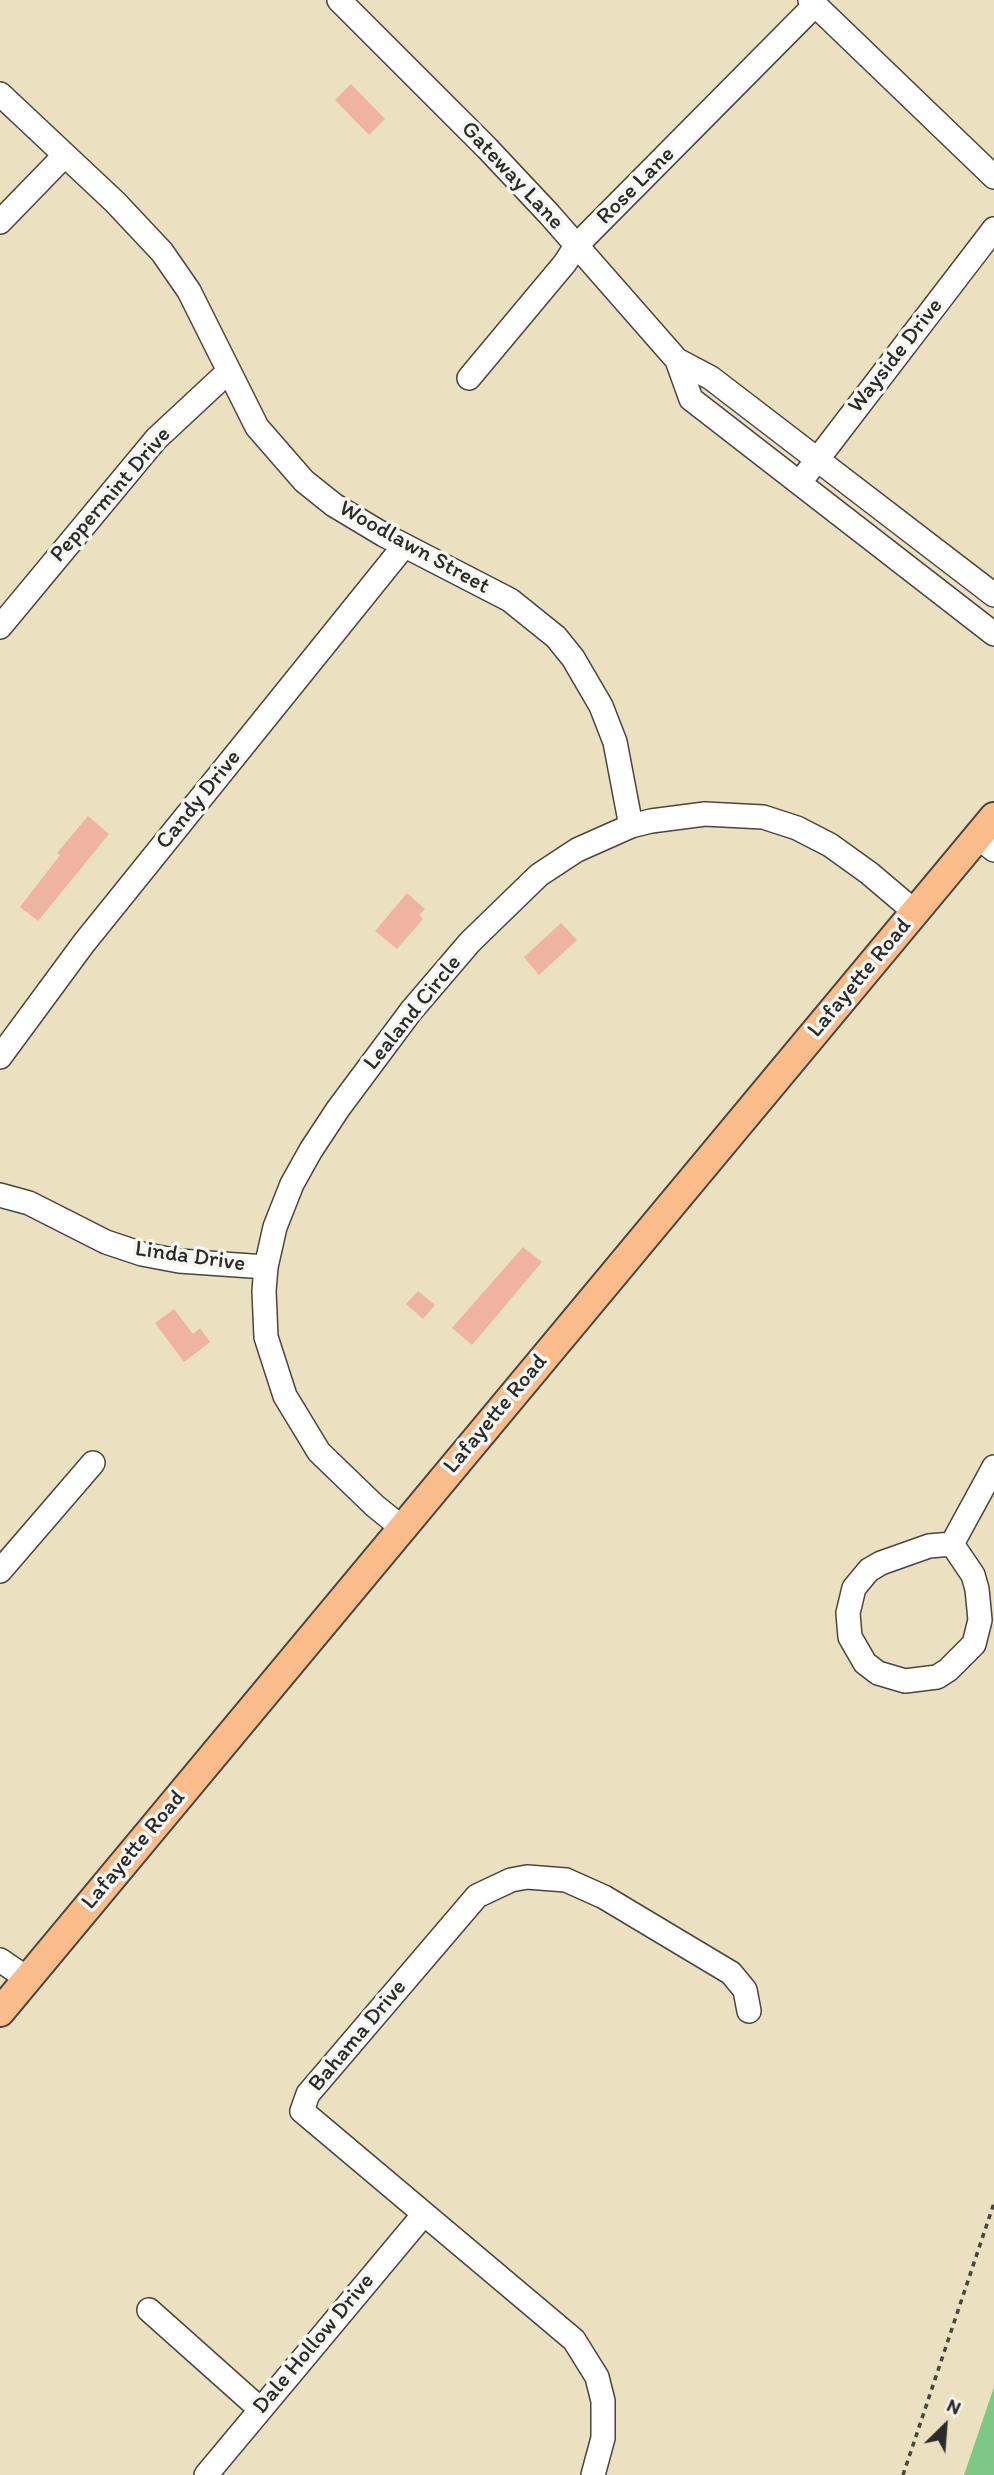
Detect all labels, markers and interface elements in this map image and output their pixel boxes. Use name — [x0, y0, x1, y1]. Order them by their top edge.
street label: Gateway Lane — [455, 116, 569, 236]
street label: Rose Lane — [591, 141, 681, 231]
street label: Wayside Drive — [843, 293, 949, 419]
street label: Peppermint Drive — [45, 422, 177, 568]
street label: Woodlawn Street — [334, 495, 494, 601]
street label: Candy Drive — [151, 745, 247, 855]
street label: Lafayette Road — [802, 913, 918, 1043]
street label: Lealand Circle — [358, 950, 468, 1076]
street label: Linda Drive — [133, 1236, 247, 1278]
street label: Lafayette Road — [438, 1349, 554, 1479]
street label: Lafayette Road — [76, 1785, 192, 1915]
street label: Bahama Drive — [303, 1974, 413, 2098]
street label: Dale Hollow Drive — [247, 2268, 381, 2420]
north arrow — [910, 2391, 980, 2461]
text: N — [943, 2393, 965, 2420]

